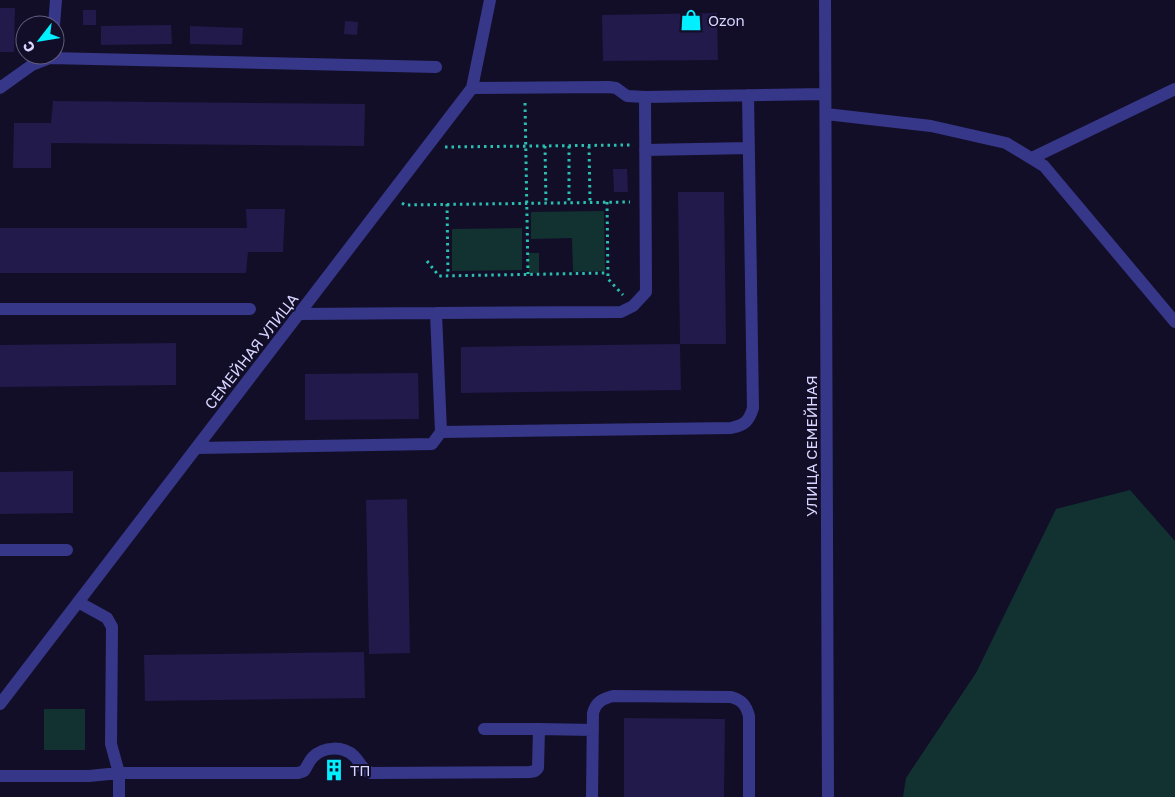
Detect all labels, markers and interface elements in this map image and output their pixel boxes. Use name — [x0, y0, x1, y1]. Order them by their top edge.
shop icon: Ozon — [678, 7, 704, 33]
place label: Ozon — [708, 11, 745, 29]
north arrow — [15, 15, 65, 65]
text: С — [19, 38, 38, 56]
street label: СЕМЕЙНАЯ УЛИЦА — [200, 290, 302, 412]
street label: УЛИЦА СЕМЕЙНАЯ — [802, 375, 820, 517]
building icon: ТП — [321, 757, 347, 783]
place label: ТП — [350, 761, 371, 779]

